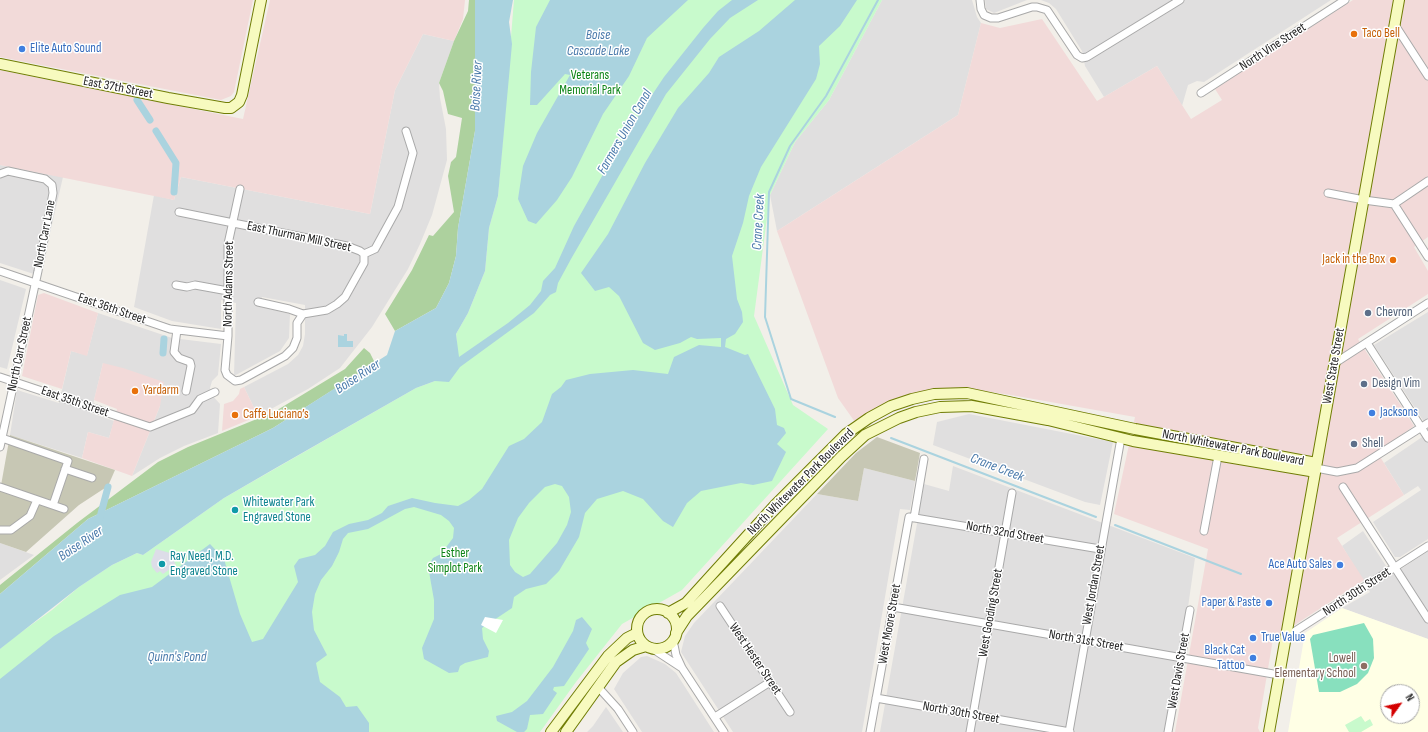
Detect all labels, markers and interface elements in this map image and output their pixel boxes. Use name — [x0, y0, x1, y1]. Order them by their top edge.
street label: North Vine Street — [1237, 20, 1309, 74]
place label: Taco Bell — [1362, 26, 1400, 42]
water label: Boise Cascade Lake — [567, 27, 629, 60]
marker: Taco Bell — [1349, 29, 1359, 39]
place label: Elite Auto Sound — [30, 41, 101, 57]
marker: Elite Auto Sound — [17, 44, 27, 54]
water label: Boise River — [467, 60, 487, 112]
park label: Veterans Memorial Park — [559, 68, 621, 99]
street label: East 37th Street — [82, 74, 154, 102]
water label: Farmers Union Canal — [594, 87, 656, 177]
water label: Crane Creek — [749, 194, 769, 250]
street label: North Carr Lane — [31, 199, 59, 269]
street label: East Thurman Mill Street — [245, 218, 353, 256]
street label: North Adams Street — [220, 241, 238, 327]
place label: Jack in the Box — [1322, 252, 1385, 268]
marker: Jack in the Box — [1388, 255, 1398, 265]
street label: East 36th Street — [76, 290, 148, 328]
place label: Chevron — [1376, 305, 1413, 321]
marker: Chevron — [1363, 308, 1373, 318]
street label: North Carr Street — [5, 315, 35, 393]
street label: West State Street — [1320, 327, 1348, 405]
water label: Boise River — [332, 356, 384, 398]
place label: Design Vim — [1372, 376, 1420, 392]
marker: Design Vim — [1359, 379, 1369, 389]
street label: East 35th Street — [39, 383, 111, 421]
place label: Yardarm — [143, 383, 179, 399]
marker: Yardarm — [130, 386, 140, 396]
place label: Jacksons — [1380, 405, 1418, 421]
place label: Caffe Luciano’s — [243, 407, 309, 423]
marker: Jacksons — [1367, 408, 1377, 418]
marker: Caffe Luciano’s — [230, 410, 240, 420]
street label: North Whitewater Park Boulevard — [745, 426, 857, 538]
street label: North Whitewater Park Boulevard — [1161, 427, 1305, 469]
place label: Shell — [1362, 436, 1383, 452]
marker: Shell — [1349, 439, 1359, 449]
water label: Crane Creek — [968, 450, 1026, 486]
place label: Whitewater Park Engraved Stone — [243, 495, 315, 526]
marker: Whitewater Park Engraved Stone — [230, 505, 240, 515]
street label: North 32nd Street — [965, 518, 1045, 548]
water label: Boise River — [55, 523, 107, 565]
street label: West Jordan Street — [1079, 544, 1109, 626]
park label: Esther Simplot Park — [428, 546, 482, 577]
place label: Ray Need, M.D. Engraved Stone — [170, 549, 238, 580]
place label: Ace Auto Sales — [1269, 557, 1332, 573]
marker: Ray Need, M.D. Engraved Stone — [157, 559, 167, 569]
marker: Ace Auto Sales — [1335, 560, 1345, 570]
street label: North 30th Street — [1320, 564, 1394, 620]
street label: West Gooding Street — [976, 568, 1006, 658]
street label: West Moore Street — [875, 583, 905, 665]
place label: Paper & Paste — [1202, 595, 1261, 611]
marker: Paper & Paste — [1264, 598, 1274, 608]
street label: West Hester Street — [725, 620, 785, 698]
street label: North 31st Street — [1047, 627, 1125, 655]
place label: True Value — [1261, 630, 1305, 646]
street label: West Davis Street — [1165, 632, 1193, 710]
marker: True Value — [1248, 633, 1258, 643]
place label: Black Cat Tattoo — [1205, 643, 1245, 674]
water label: Quinn's Pond — [148, 649, 206, 665]
place label: Lowell Elementary School — [1274, 651, 1356, 682]
marker: Black Cat Tattoo — [1248, 653, 1258, 663]
marker: Lowell Elementary School — [1359, 661, 1369, 671]
north arrow — [1380, 684, 1420, 724]
text: N — [1403, 692, 1417, 704]
street label: North 30th Street — [921, 699, 1001, 727]

